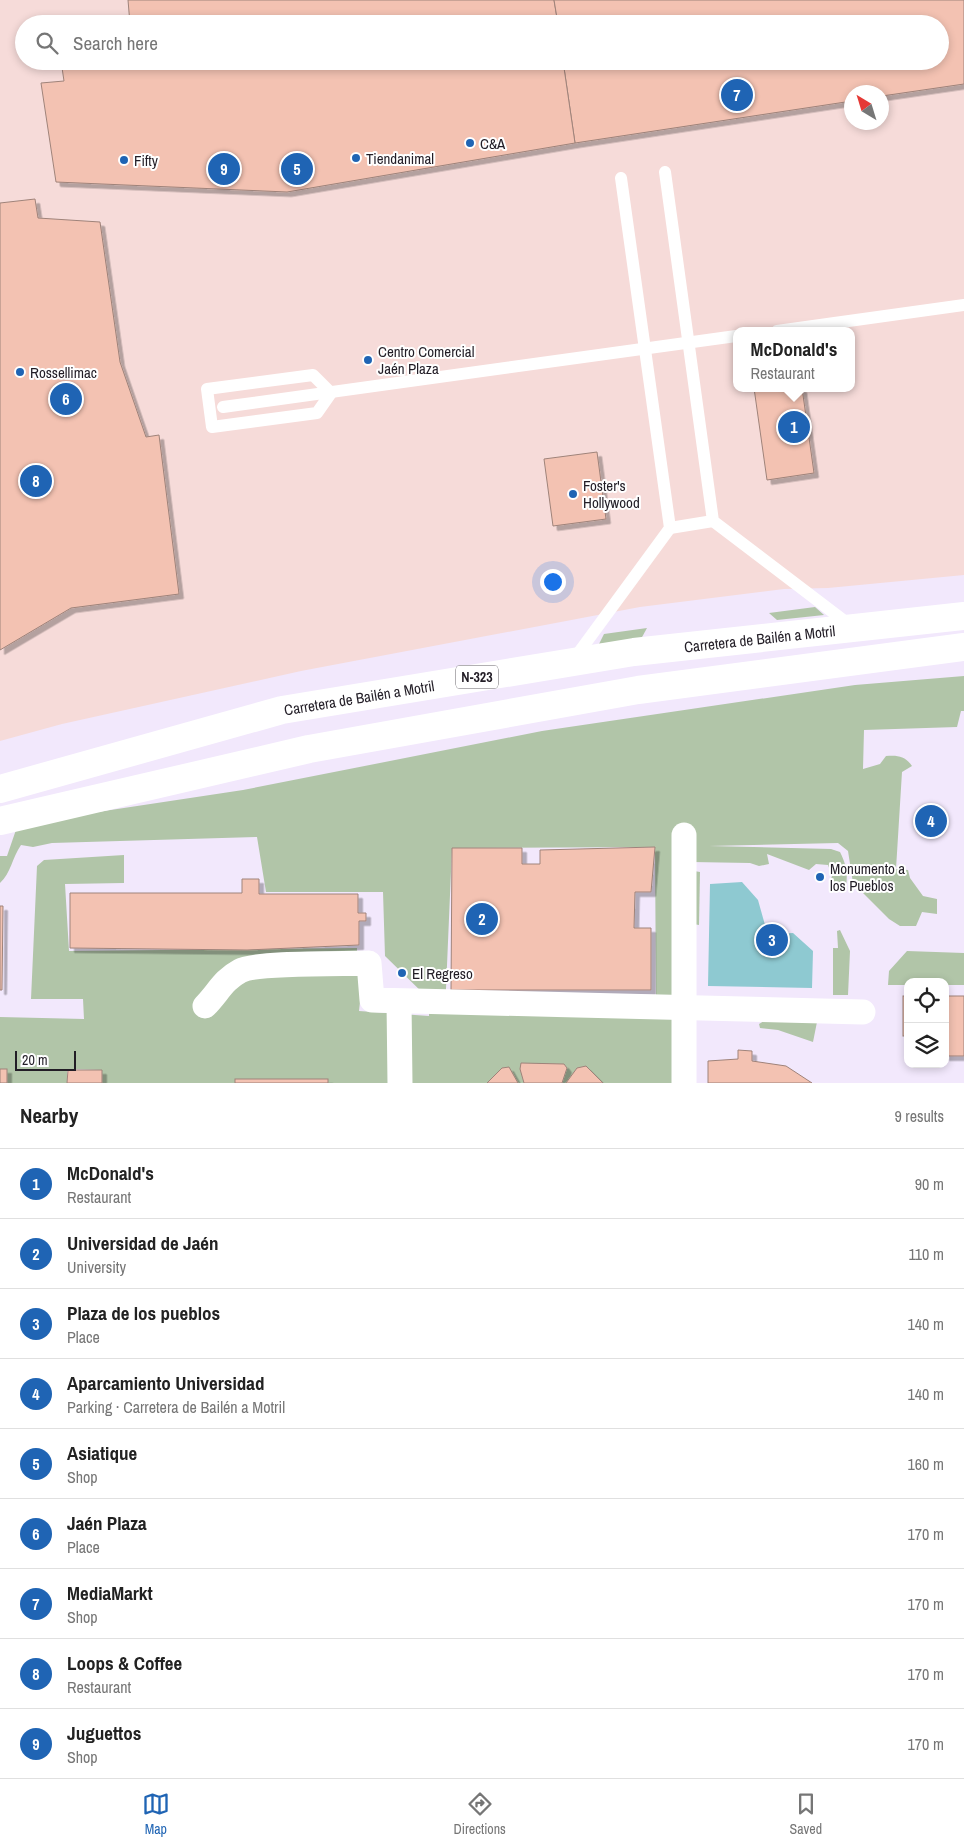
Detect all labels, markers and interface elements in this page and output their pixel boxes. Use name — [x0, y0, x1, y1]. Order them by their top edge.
search box — [15, 15, 949, 70]
icon: search — [33, 29, 61, 57]
text: Search here — [73, 30, 158, 56]
pin: 7 — [721, 76, 753, 114]
north arrow — [844, 85, 889, 130]
place label: C&A — [480, 133, 506, 154]
marker: C&A — [464, 137, 476, 149]
place label: Tiendanimal — [366, 148, 434, 169]
place label: Fifty — [134, 150, 159, 171]
pin: 9 — [208, 150, 240, 188]
pin: 5 — [281, 150, 313, 188]
marker: Tiendanimal — [350, 152, 362, 164]
marker: Fifty — [118, 154, 130, 166]
popup — [733, 327, 855, 392]
text: McDonald's — [751, 336, 837, 362]
place label: Centro Comercial Jaén Plaza — [378, 341, 474, 379]
marker: Centro Comercial Jaén Plaza — [362, 354, 374, 366]
place label: Rossellimac — [30, 362, 97, 383]
text: Restaurant — [751, 362, 815, 384]
marker: Rossellimac — [14, 366, 26, 378]
pin: 6 — [50, 380, 82, 418]
pin: 1 — [778, 408, 810, 446]
pin: 8 — [20, 462, 52, 500]
place label: Foster's Hollywood — [583, 475, 640, 513]
marker: Foster's Hollywood — [567, 488, 579, 500]
your location — [540, 569, 566, 595]
street label: Carretera de Bailén a Motril — [683, 620, 836, 657]
road number: N-323 — [456, 666, 498, 689]
street label: Carretera de Bailén a Motril — [282, 675, 436, 720]
pin: 4 — [915, 802, 947, 840]
place label: Monumento a los Pueblos — [830, 858, 905, 896]
marker: Monumento a los Pueblos — [814, 871, 826, 883]
pin: 2 — [466, 900, 498, 938]
pin: 3 — [756, 921, 788, 959]
place label: El Regreso — [412, 963, 473, 984]
marker: El Regreso — [396, 967, 408, 979]
map controls — [904, 978, 949, 1068]
button: locate — [904, 978, 949, 1023]
button: layers — [904, 1023, 949, 1068]
scale bar — [15, 1048, 76, 1071]
text: 20 m — [22, 1051, 48, 1069]
text: Nearby — [20, 1101, 78, 1130]
text: 9 results — [894, 1105, 944, 1127]
text: McDonald's — [67, 1160, 154, 1186]
text: 1 — [32, 1173, 40, 1195]
text: 90 m — [915, 1173, 944, 1195]
text: Restaurant — [67, 1186, 131, 1208]
text: Universidad de Jaén — [67, 1230, 219, 1256]
text: 2 — [32, 1243, 40, 1265]
text: 110 m — [908, 1243, 944, 1265]
text: University — [67, 1256, 126, 1278]
text: Plaza de los pueblos — [67, 1300, 220, 1326]
text: 3 — [32, 1313, 40, 1335]
text: 140 m — [908, 1313, 944, 1335]
text: Place — [67, 1326, 100, 1348]
text: Aparcamiento Universidad — [67, 1370, 264, 1396]
text: 4 — [32, 1383, 40, 1405]
text: 140 m — [908, 1383, 944, 1405]
text: Parking · Carretera de Bailén a Motril — [67, 1396, 285, 1418]
text: Asiatique — [67, 1440, 137, 1466]
text: 5 — [32, 1453, 40, 1475]
text: 160 m — [908, 1453, 944, 1475]
text: Shop — [67, 1466, 98, 1488]
text: Jaén Plaza — [67, 1510, 147, 1536]
text: 6 — [32, 1523, 40, 1545]
text: 170 m — [908, 1523, 944, 1545]
text: Place — [67, 1536, 100, 1558]
text: MediaMarkt — [67, 1580, 153, 1606]
text: 7 — [32, 1593, 40, 1615]
text: 170 m — [908, 1593, 944, 1615]
text: Shop — [67, 1606, 98, 1628]
text: Loops & Coffee — [67, 1650, 182, 1676]
text: 8 — [32, 1663, 40, 1685]
text: 170 m — [908, 1663, 944, 1685]
text: Restaurant — [67, 1676, 131, 1698]
text: Juguettos — [67, 1720, 141, 1746]
text: 9 — [32, 1733, 40, 1755]
text: 170 m — [908, 1733, 944, 1755]
text: Shop — [67, 1746, 98, 1768]
tab: Map — [142, 1790, 170, 1838]
tab: Directions — [454, 1790, 506, 1838]
tab: Saved — [790, 1790, 822, 1838]

